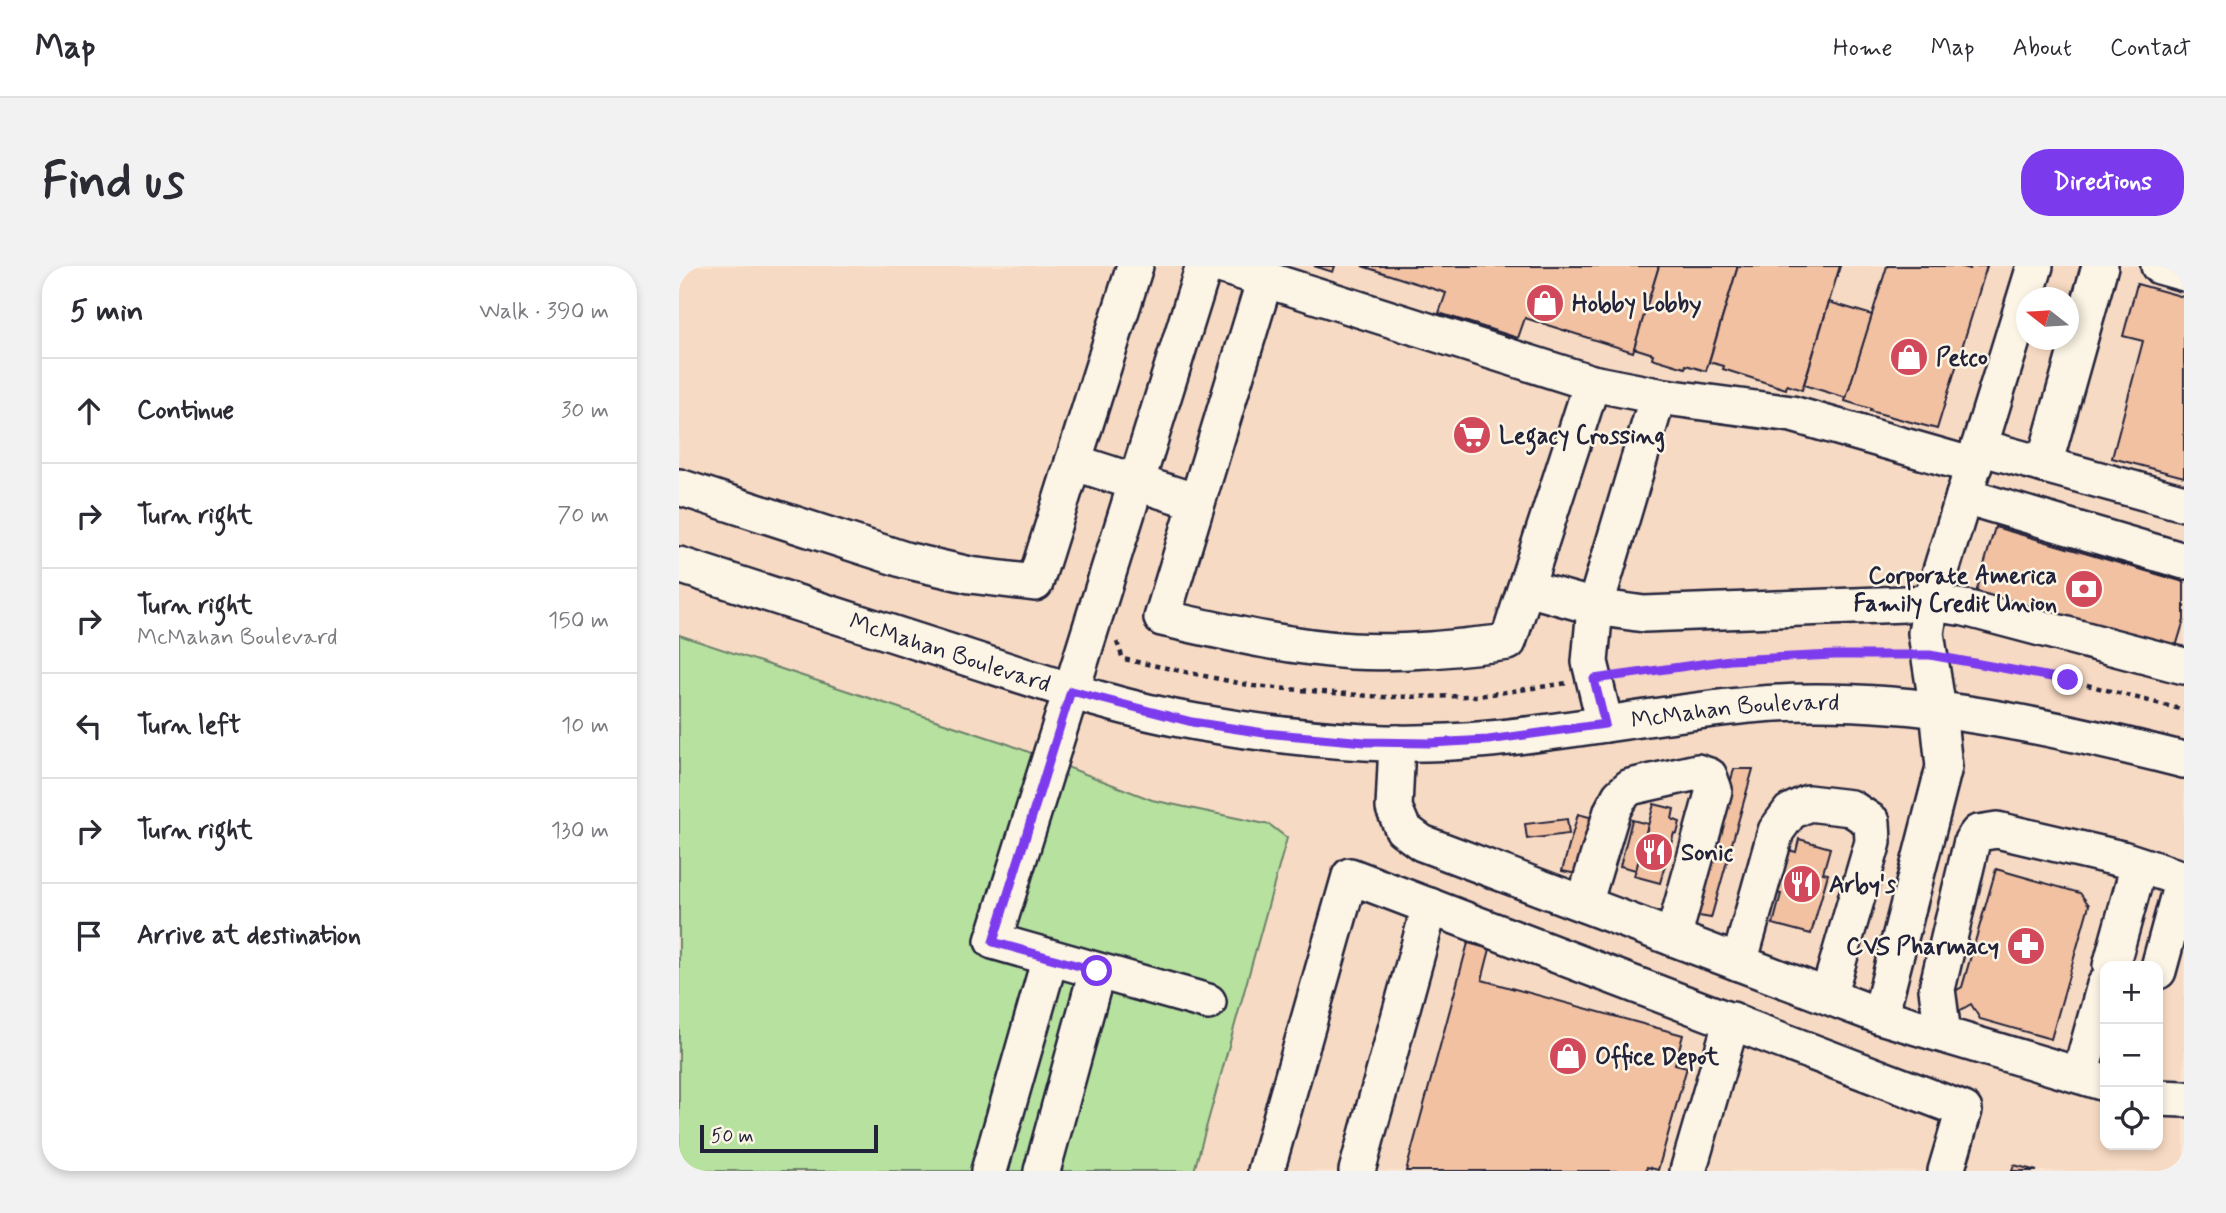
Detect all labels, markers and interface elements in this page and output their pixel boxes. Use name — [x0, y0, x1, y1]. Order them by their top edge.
text: Map — [35, 26, 95, 70]
text: Home — [1833, 33, 1893, 64]
text: Map — [1931, 33, 1975, 64]
text: About — [2013, 33, 2072, 64]
text: Contact — [2110, 33, 2191, 64]
button: Directions — [2021, 149, 2184, 216]
text: Find us — [42, 150, 185, 215]
shop icon: Hobby Lobby — [1524, 282, 1566, 324]
north arrow — [2016, 287, 2079, 350]
place label: Hobby Lobby — [1572, 289, 1701, 320]
text: 5 min — [70, 292, 144, 331]
text: Walk · 390 m — [479, 297, 609, 327]
shop icon: Petco — [1888, 336, 1930, 378]
place label: Petco — [1936, 343, 1988, 374]
icon: ahead — [70, 392, 108, 430]
text: Continue — [137, 394, 234, 428]
text: 30 m — [561, 396, 609, 426]
supermarket icon: Legacy Crossing — [1451, 414, 1493, 456]
place label: Legacy Crossing — [1499, 421, 1665, 455]
icon: right — [70, 497, 108, 535]
text: Turn right — [137, 499, 253, 533]
text: 70 m — [557, 501, 609, 531]
place label: Corporate America Family Credit Union — [1854, 561, 2057, 620]
bank icon: Corporate America Family Credit Union — [2063, 568, 2105, 610]
text: Turn right — [137, 589, 253, 623]
icon: right — [70, 602, 108, 640]
text: 150 m — [548, 606, 609, 636]
street label: McMahan Boulevard — [845, 607, 1054, 701]
text: McMahan Boulevard — [137, 623, 338, 653]
route end — [2052, 664, 2083, 695]
street label: McMahan Boulevard — [1629, 688, 1840, 737]
icon: left — [70, 707, 108, 745]
text: Turn left — [137, 709, 241, 743]
text: 10 m — [561, 711, 609, 741]
icon: right — [70, 812, 108, 850]
text: Turn right — [137, 814, 253, 848]
text: 130 m — [551, 816, 609, 846]
restaurant icon: Sonic — [1633, 831, 1675, 873]
place label: Sonic — [1681, 838, 1734, 869]
restaurant icon: Arby's — [1781, 863, 1823, 905]
place label: Arby's — [1829, 870, 1896, 901]
icon: arrive — [70, 917, 108, 955]
text: Arrive at destination — [137, 919, 361, 953]
pharmacy icon: CVS Pharmacy — [2005, 925, 2047, 967]
place label: CVS Pharmacy — [1846, 932, 1999, 963]
route start — [1081, 955, 1112, 986]
map controls — [2100, 961, 2163, 1150]
button: + — [2100, 961, 2163, 1024]
button: − — [2100, 1024, 2163, 1087]
shop icon: Office Depot — [1547, 1035, 1589, 1077]
place label: Office Depot — [1595, 1042, 1720, 1073]
button: locate — [2100, 1087, 2163, 1150]
scale bar — [700, 1122, 879, 1154]
text: 50 m — [711, 1124, 754, 1149]

